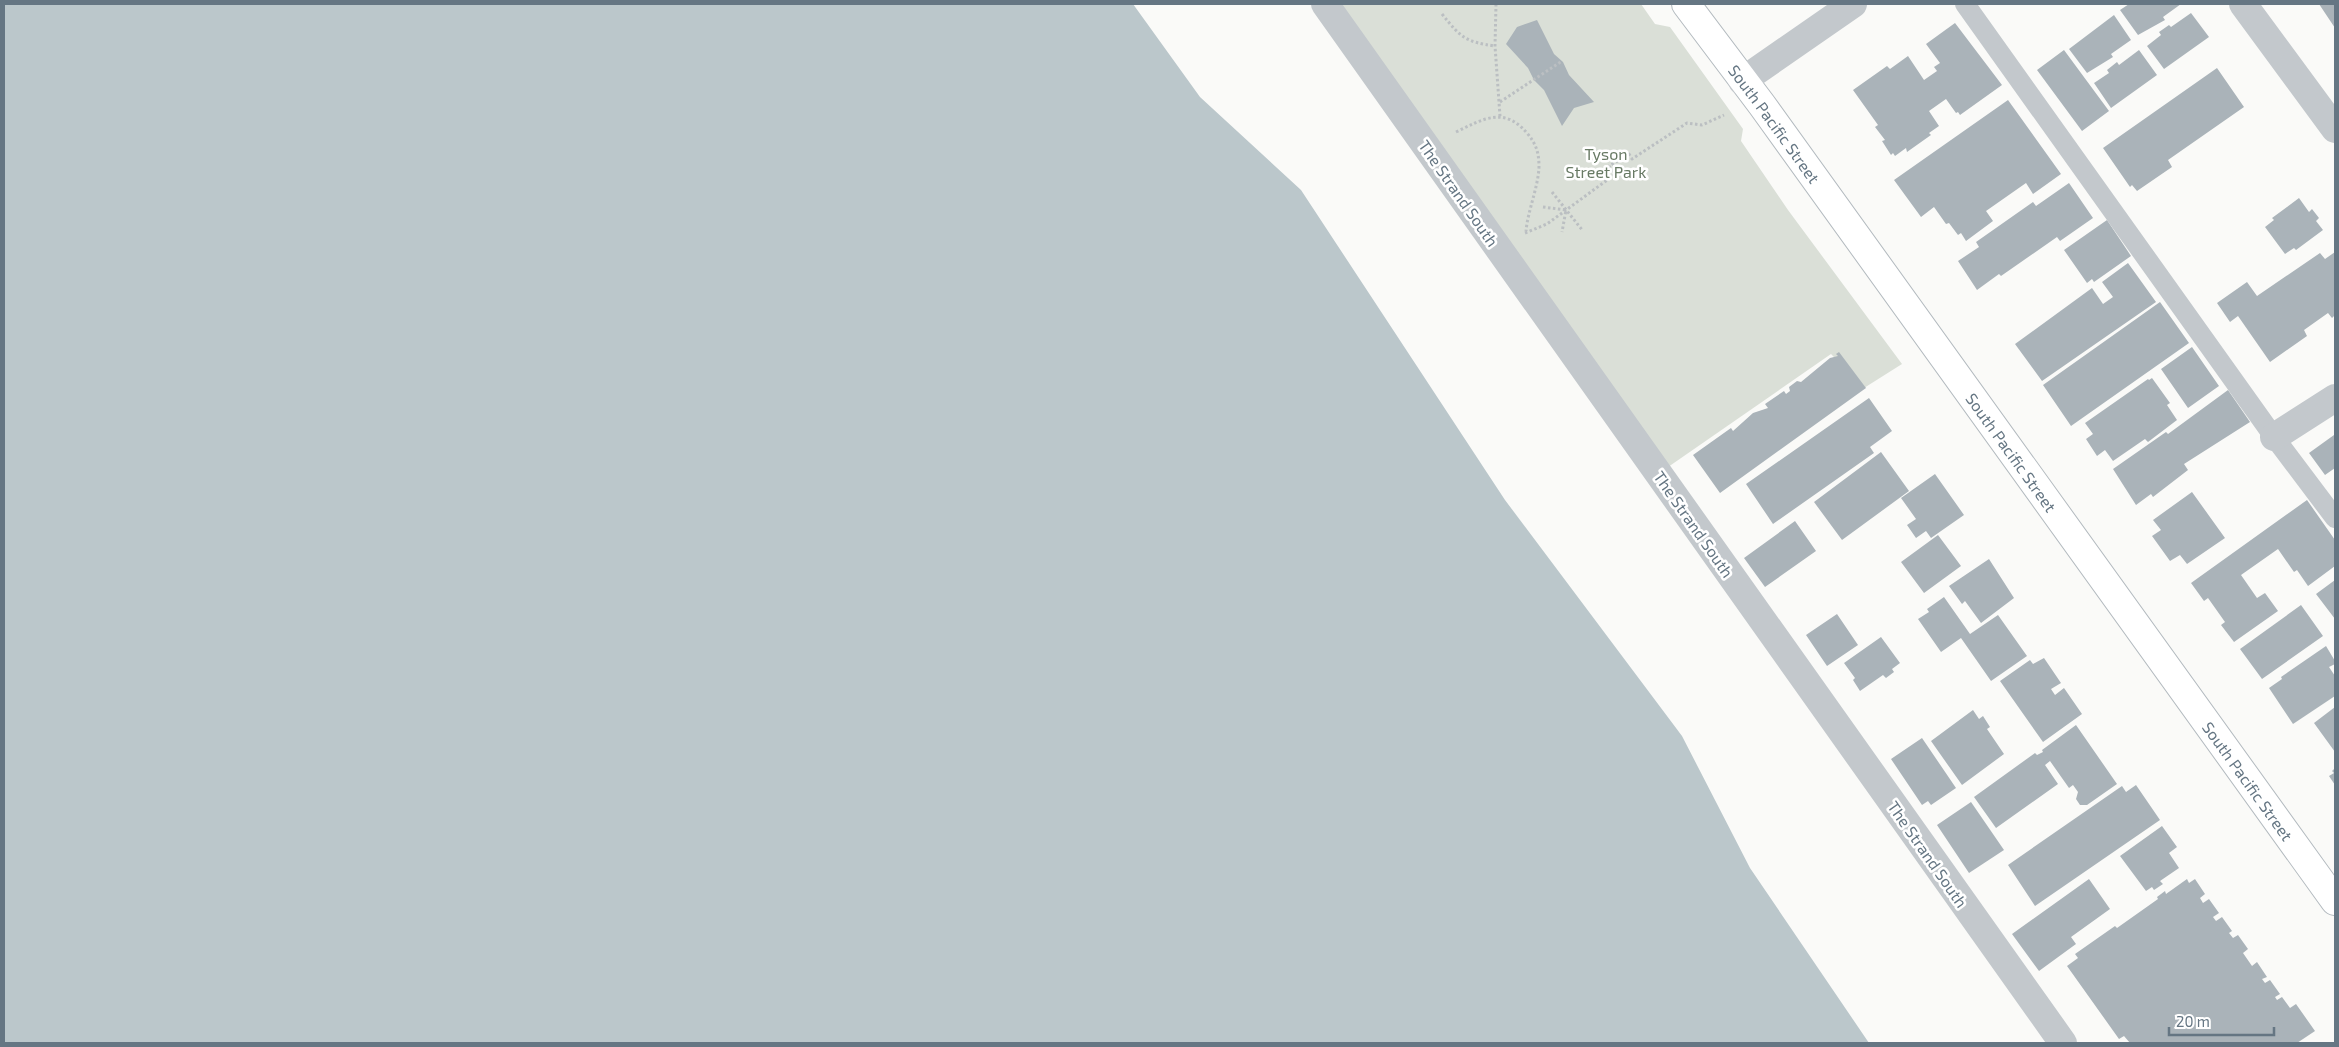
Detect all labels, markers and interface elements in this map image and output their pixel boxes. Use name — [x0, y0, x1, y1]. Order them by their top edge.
street label: South Pacific Street — [1725, 61, 1824, 186]
street label: The Strand South — [1415, 136, 1503, 250]
park label: Tyson Street Park — [1566, 144, 1646, 181]
street label: South Pacific Street — [1963, 389, 2061, 515]
street label: The Strand South — [1650, 467, 1738, 581]
street label: South Pacific Street — [2199, 718, 2298, 844]
street label: The Strand South — [1884, 797, 1972, 911]
scale bar — [2169, 1004, 2274, 1036]
text: 20 m — [2176, 1012, 2210, 1030]

